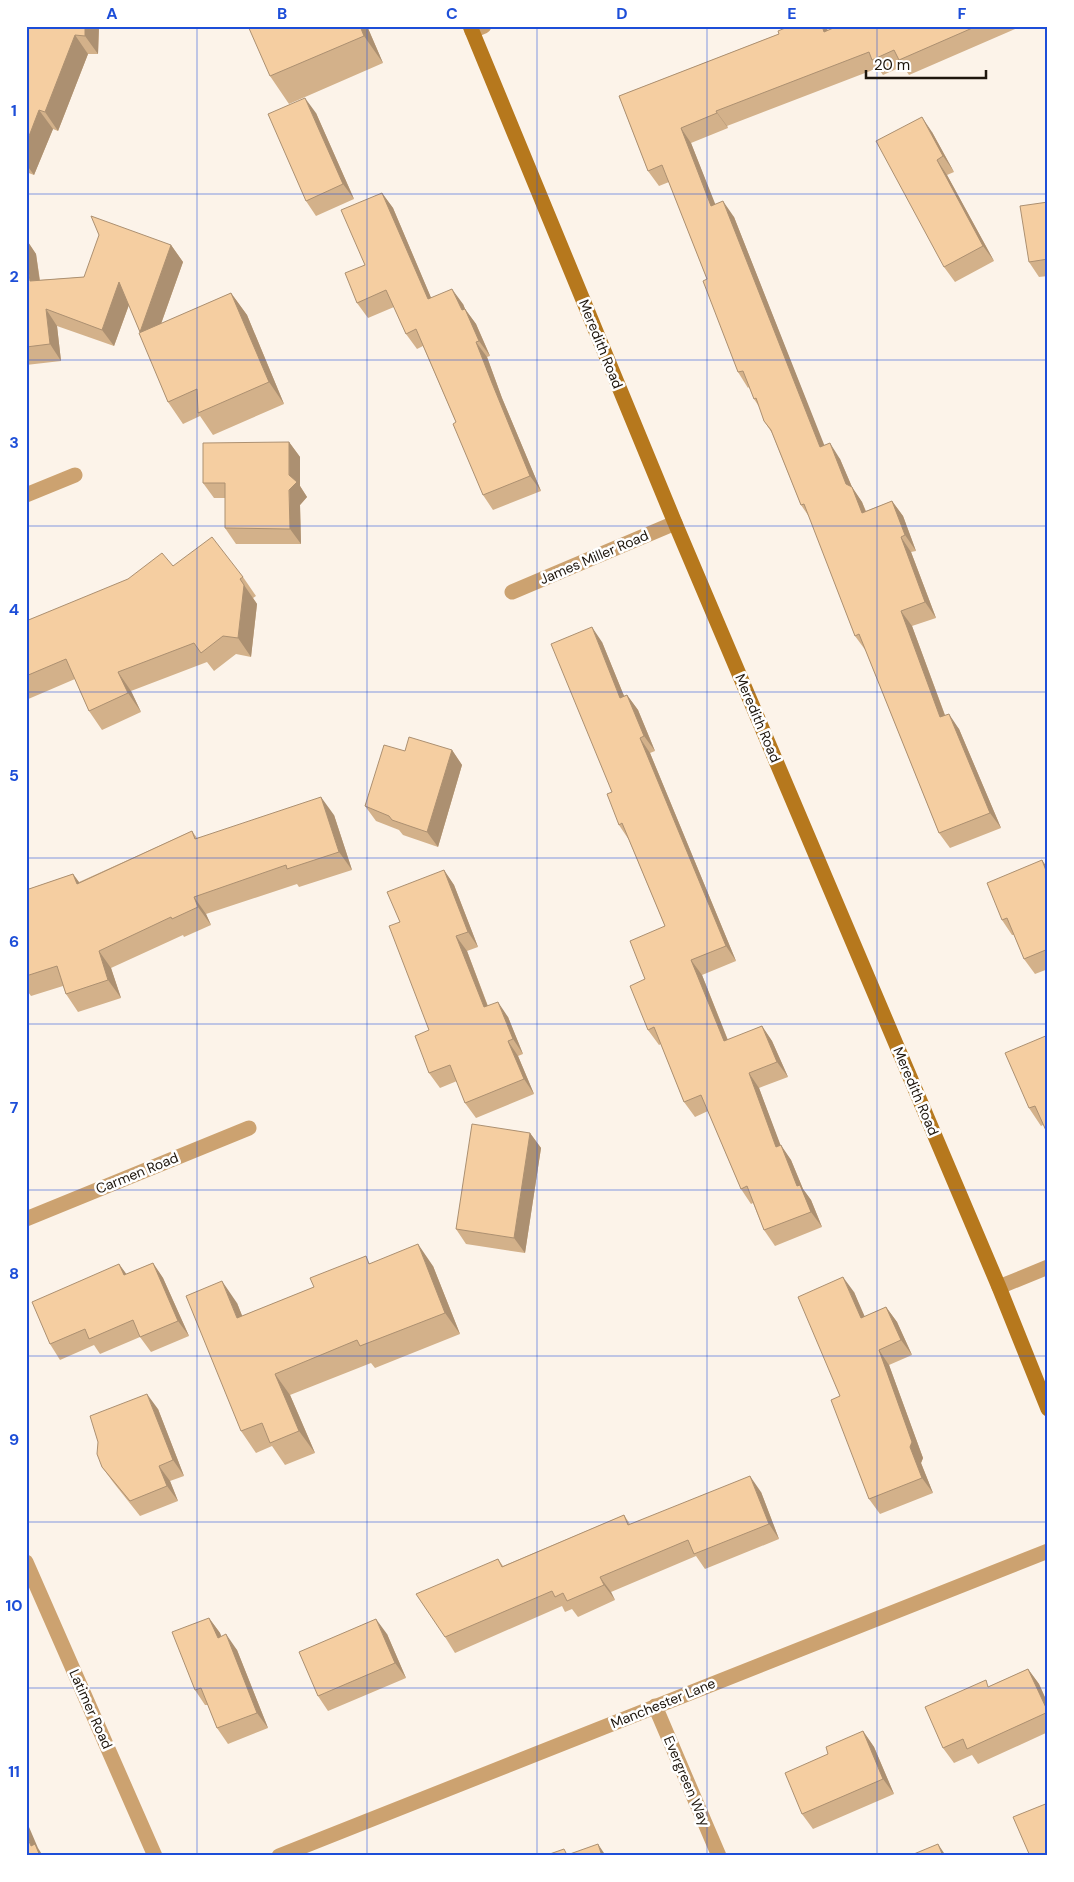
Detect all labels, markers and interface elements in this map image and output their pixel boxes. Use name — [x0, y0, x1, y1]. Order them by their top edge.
text: A — [106, 3, 118, 24]
text: B — [277, 3, 287, 24]
text: C — [446, 3, 458, 24]
text: D — [616, 3, 628, 24]
text: E — [787, 3, 797, 24]
text: F — [958, 3, 967, 24]
scale bar — [866, 48, 986, 80]
text: 20 m — [874, 55, 910, 75]
text: 1 — [11, 100, 17, 121]
text: 2 — [9, 266, 19, 287]
street label: Meredith Road — [575, 297, 627, 391]
text: 3 — [9, 432, 19, 453]
street label: James Miller Road — [537, 526, 651, 588]
text: 4 — [9, 599, 19, 620]
street label: Meredith Road — [731, 671, 785, 765]
text: 5 — [9, 765, 19, 786]
text: 6 — [9, 931, 19, 952]
street label: Meredith Road — [889, 1044, 943, 1138]
text: 7 — [10, 1097, 19, 1118]
street label: Carmen Road — [93, 1148, 181, 1198]
text: 8 — [9, 1263, 19, 1284]
text: 9 — [9, 1429, 19, 1450]
text: 10 — [5, 1595, 23, 1616]
street label: Latimer Road — [65, 1666, 117, 1752]
street label: Manchester Lane — [608, 1674, 718, 1732]
street label: Evergreen Way — [660, 1733, 714, 1829]
text: 11 — [8, 1761, 20, 1782]

